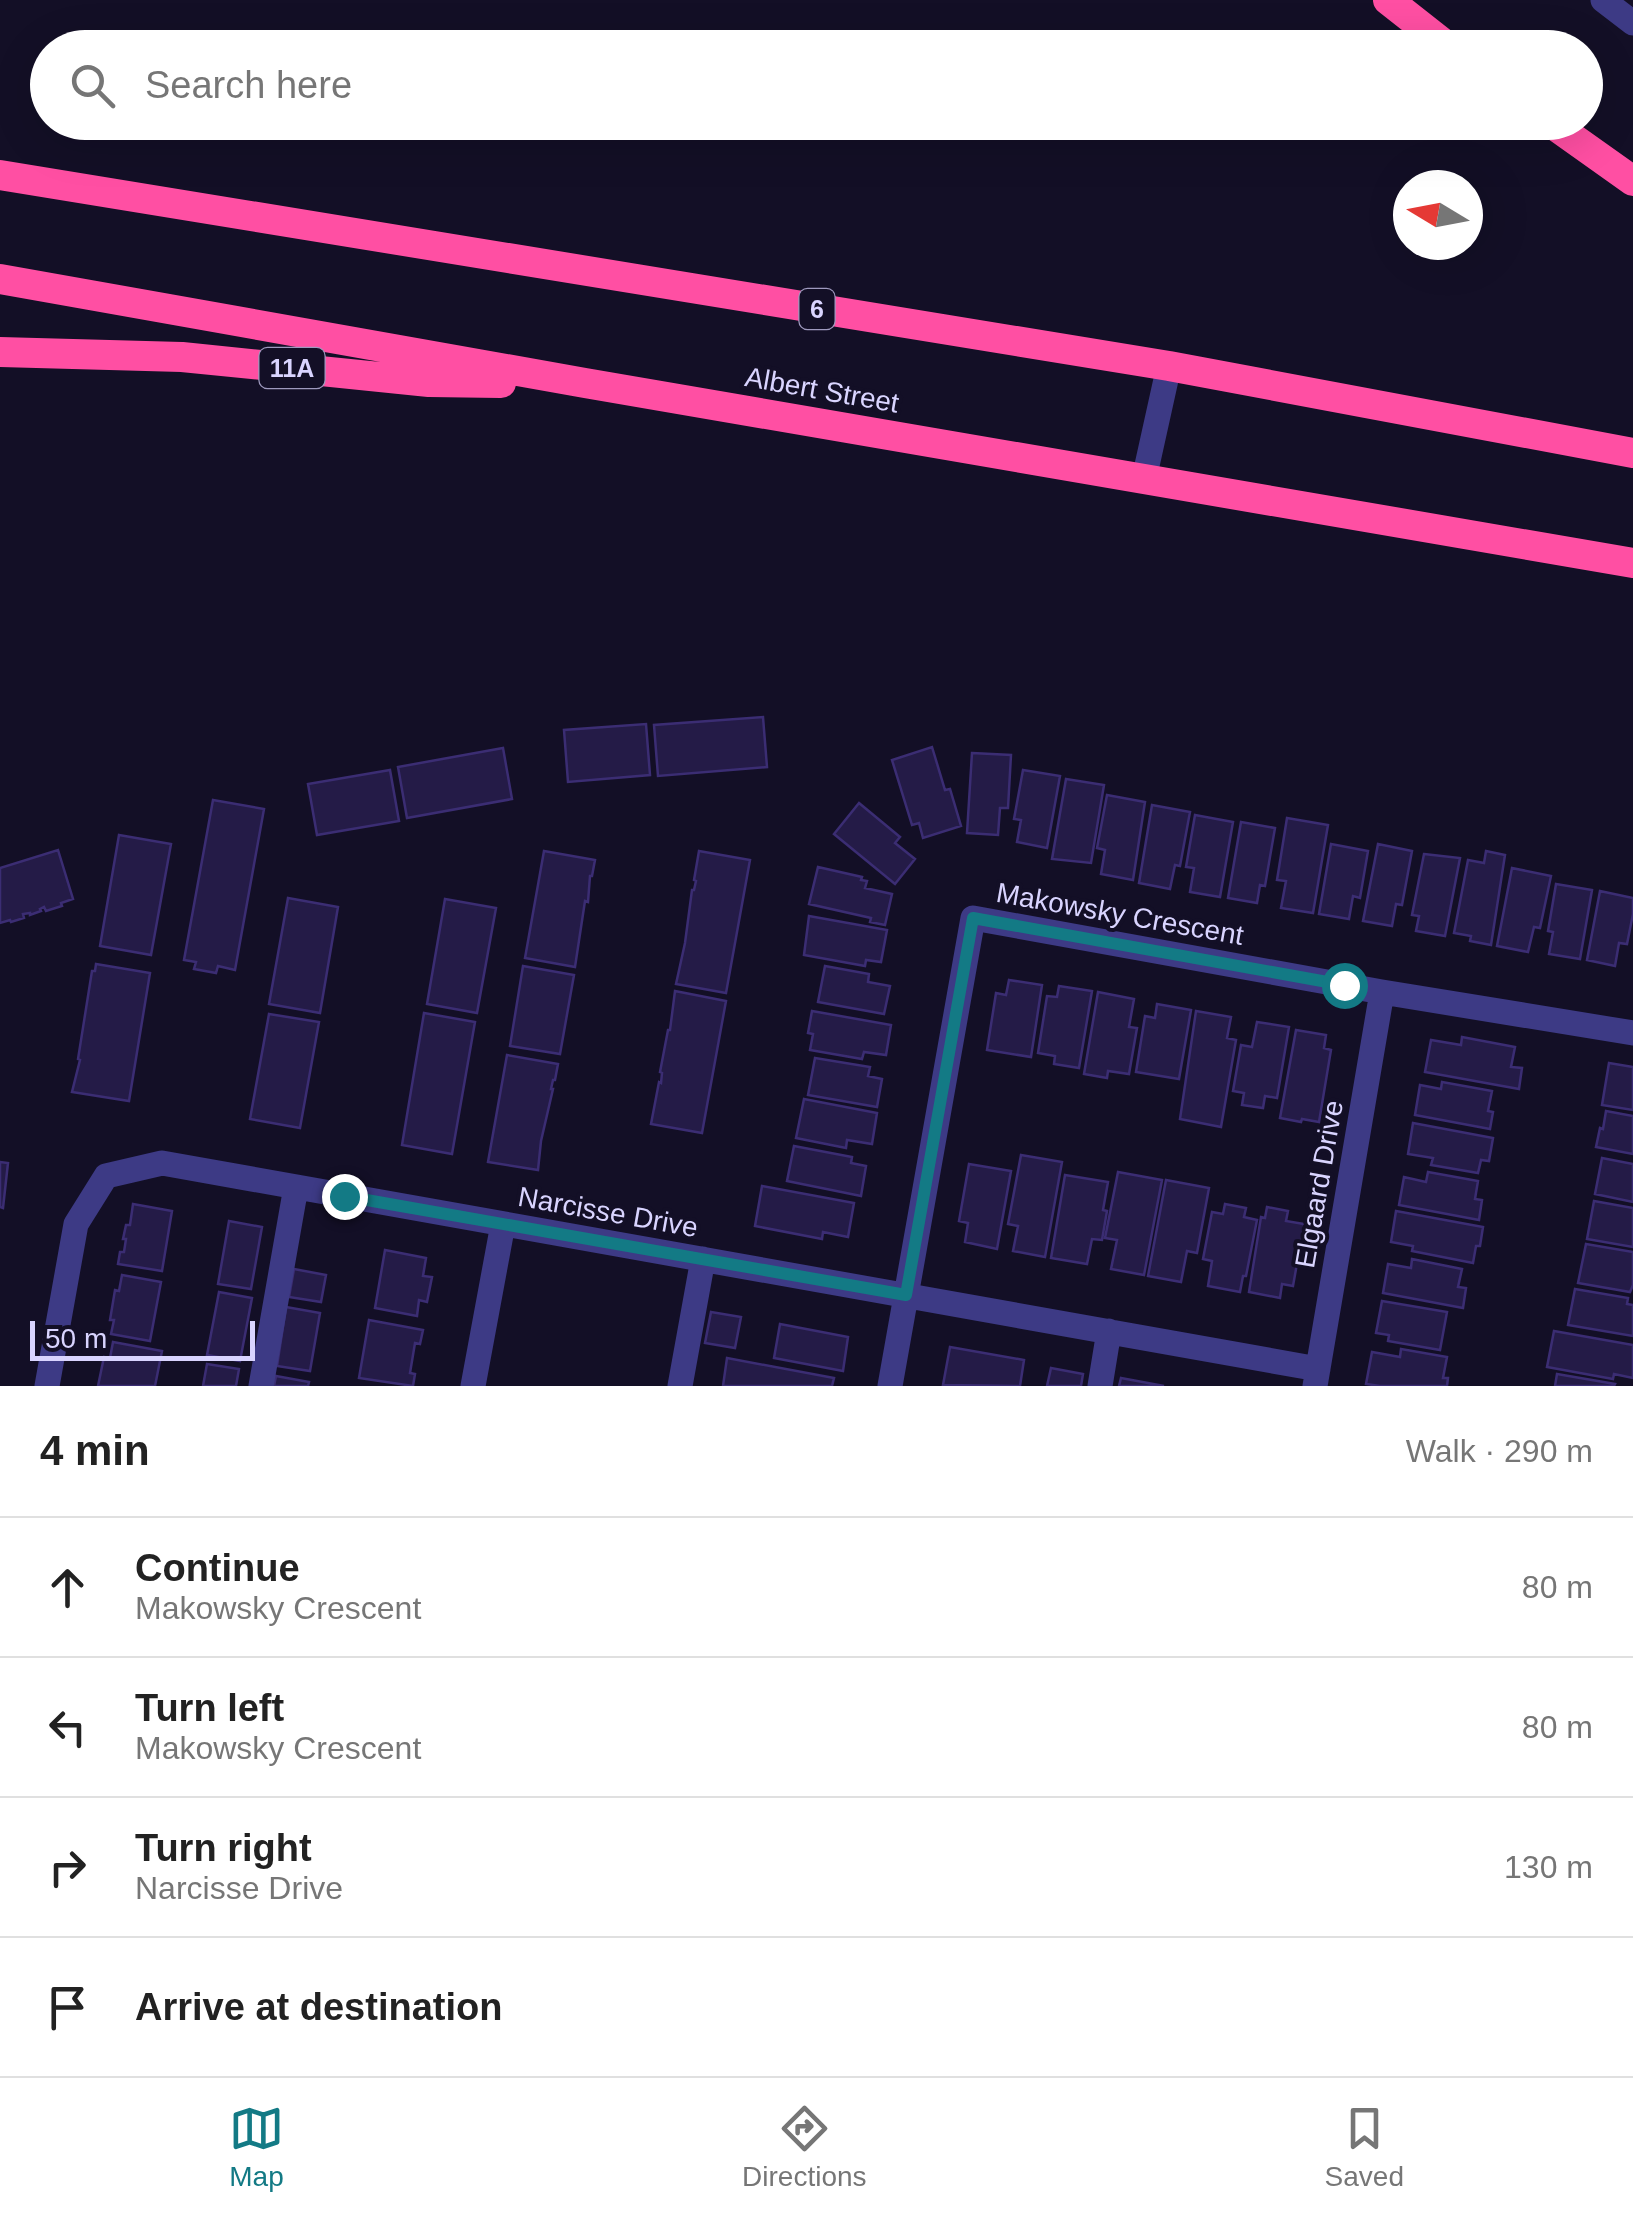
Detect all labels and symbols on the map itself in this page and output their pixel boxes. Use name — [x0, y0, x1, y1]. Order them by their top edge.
north arrow — [1393, 170, 1483, 260]
road number: 6 — [800, 289, 834, 329]
road number: 11A — [260, 348, 324, 388]
street label: Albert Street — [743, 361, 902, 419]
street label: Makowsky Crescent — [994, 877, 1246, 951]
route start — [1322, 963, 1368, 1009]
street label: Elgaard Drive — [1289, 1098, 1349, 1270]
route end — [322, 1174, 368, 1220]
street label: Narcisse Drive — [516, 1181, 700, 1243]
scale bar — [30, 1316, 255, 1360]

